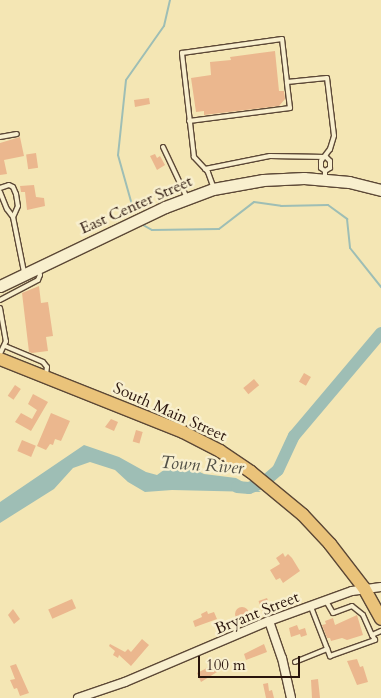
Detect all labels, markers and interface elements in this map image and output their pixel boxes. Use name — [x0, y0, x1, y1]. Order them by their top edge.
street label: East Center Street — [77, 172, 195, 238]
street label: South Main Street — [110, 378, 230, 446]
water label: Town River — [159, 452, 245, 480]
street label: Bryant Street — [212, 587, 302, 639]
scale bar — [201, 646, 304, 678]
text: 100 m — [206, 655, 246, 675]

